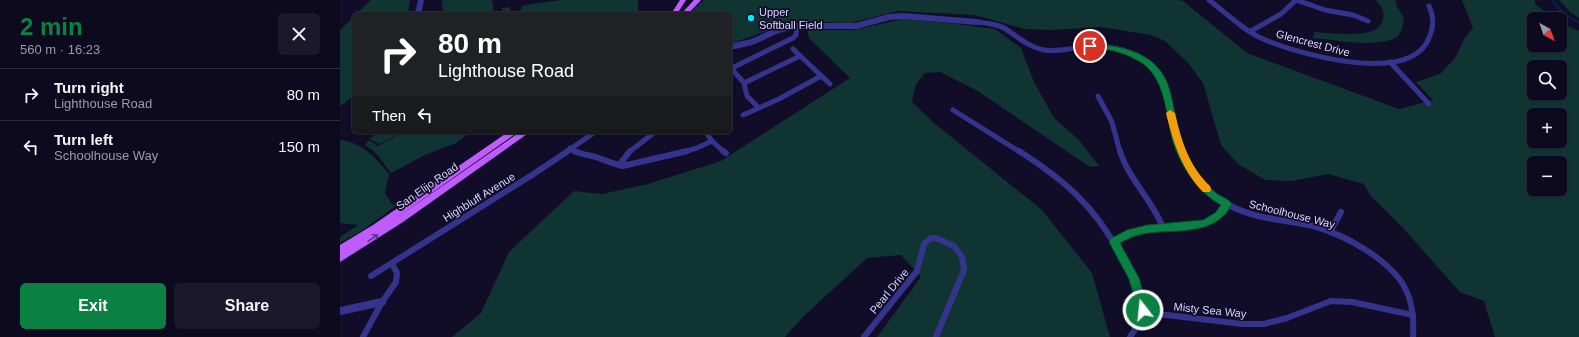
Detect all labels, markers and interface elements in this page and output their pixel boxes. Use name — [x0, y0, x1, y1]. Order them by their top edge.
place label: Upper Softball Field — [759, 6, 823, 31]
north arrow — [1527, 12, 1567, 52]
map controls — [1527, 12, 1567, 196]
text: 2 min — [20, 13, 83, 40]
button: close — [278, 13, 320, 55]
marker: Upper Softball Field — [746, 13, 756, 23]
street label: Glencrest Drive — [1275, 27, 1351, 59]
icon: right — [372, 28, 424, 80]
text: 80 m — [438, 28, 502, 59]
pin — [1073, 29, 1107, 63]
icon: arrive — [1079, 35, 1101, 57]
text: 560 m · 16:23 — [20, 42, 100, 57]
button: search — [1527, 60, 1567, 100]
text: Lighthouse Road — [438, 61, 574, 81]
text: Turn right — [54, 79, 124, 96]
icon: right — [20, 84, 42, 106]
text: 80 m — [287, 86, 320, 103]
text: Lighthouse Road — [54, 96, 152, 111]
icon: left — [414, 104, 436, 126]
text: Then — [372, 107, 406, 124]
button: + — [1527, 108, 1567, 148]
text: Turn left — [54, 131, 113, 148]
icon: left — [20, 136, 42, 158]
text: 150 m — [278, 138, 320, 155]
text: Schoolhouse Way — [54, 148, 158, 163]
button: − — [1527, 156, 1567, 196]
street label: San Elijo Road — [394, 160, 460, 212]
street label: Highbluff Avenue — [441, 170, 517, 224]
street label: Schoolhouse Way — [1248, 198, 1337, 231]
one-way arrow — [367, 234, 378, 242]
street label: Pearl Drive — [867, 266, 911, 316]
button: Exit — [20, 283, 166, 329]
button: Share — [174, 283, 320, 329]
position arrow — [1122, 289, 1164, 331]
street label: Misty Sea Way — [1173, 300, 1247, 320]

